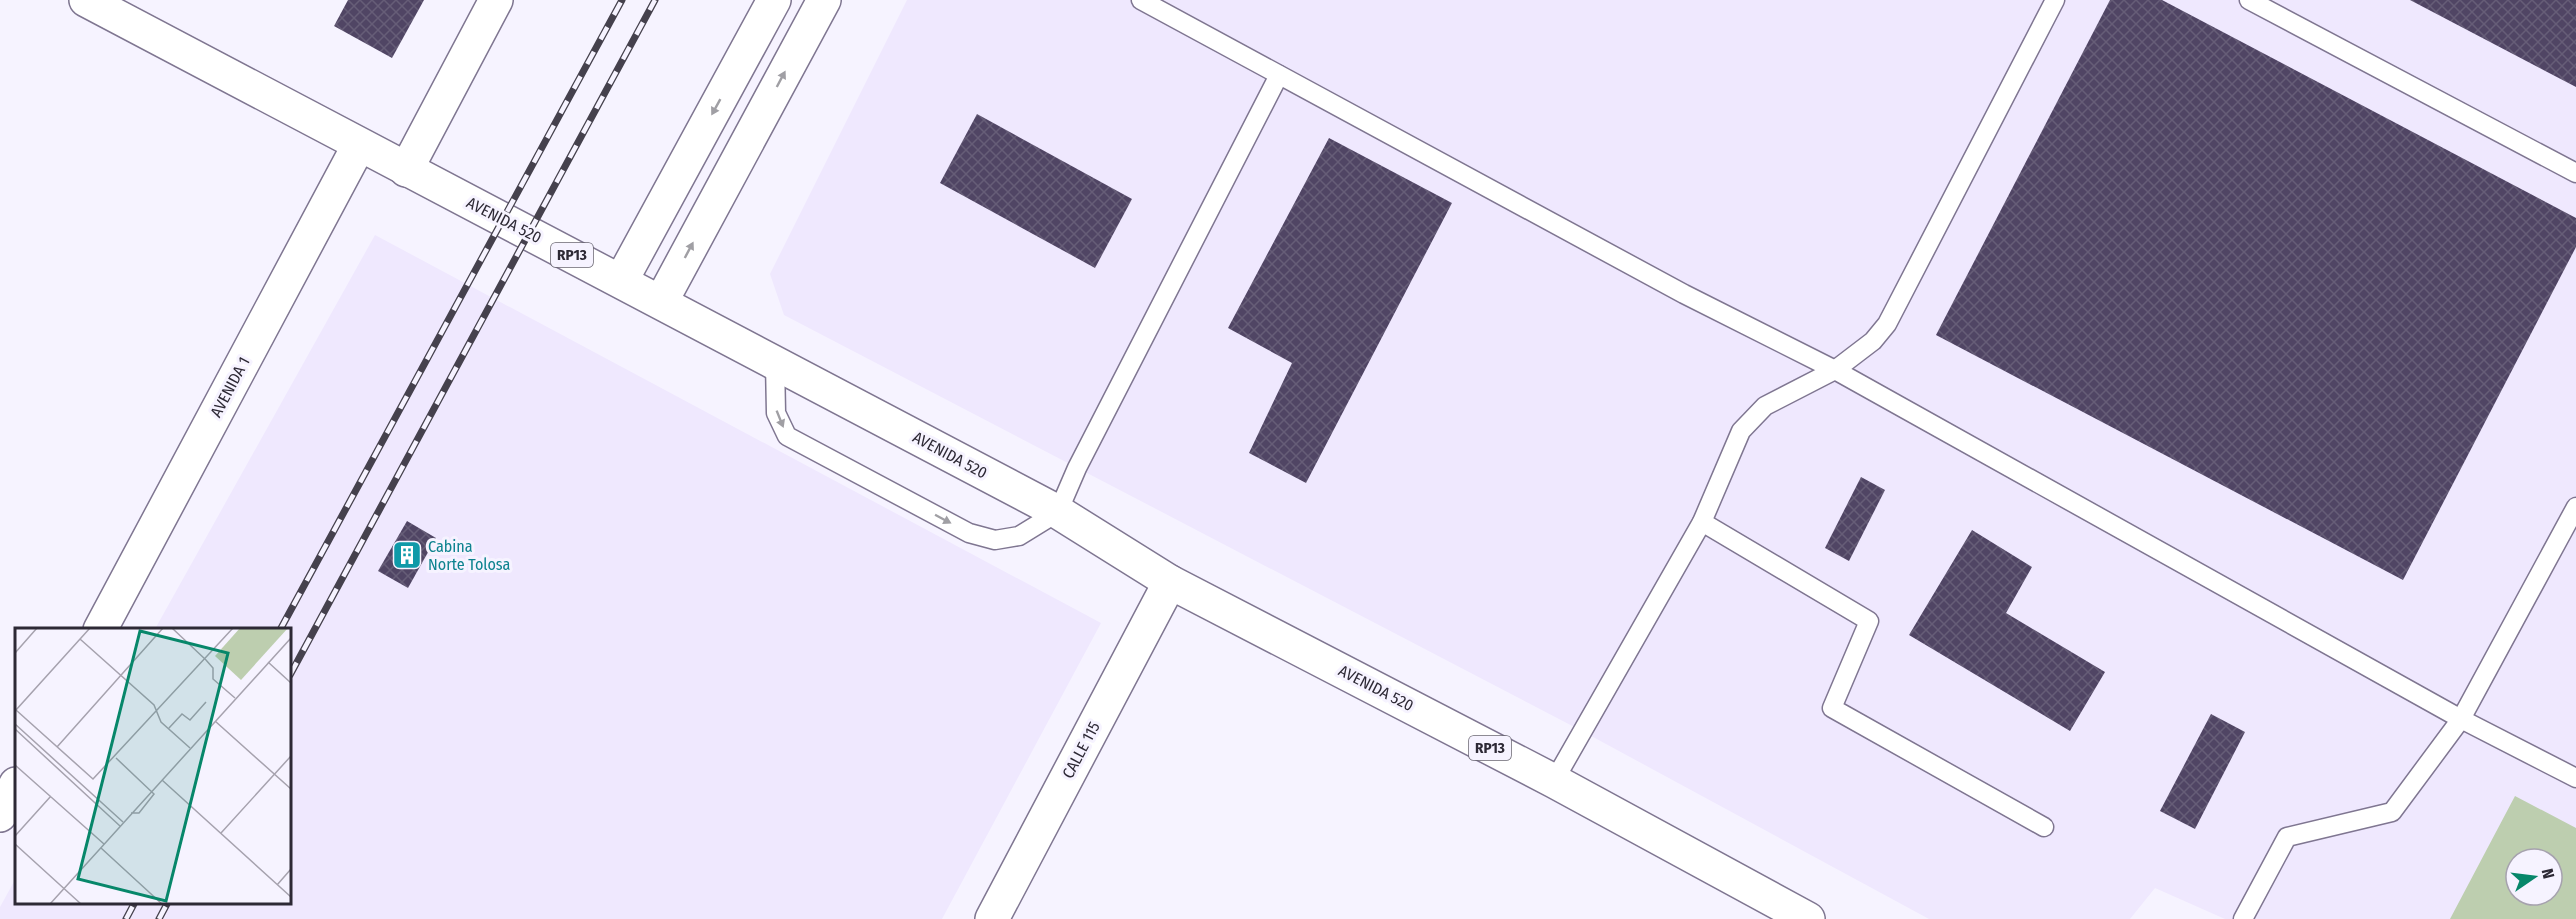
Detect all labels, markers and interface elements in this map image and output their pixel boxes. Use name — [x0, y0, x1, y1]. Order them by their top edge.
one-way arrow — [776, 70, 786, 87]
one-way arrow — [711, 98, 721, 115]
street label: AVENIDA 520 — [463, 193, 545, 247]
one-way arrow — [684, 241, 694, 258]
road number: RP13 — [551, 243, 593, 267]
street label: AVENIDA 1 — [206, 354, 254, 420]
one-way arrow — [775, 411, 785, 429]
street label: AVENIDA 520 — [909, 427, 991, 483]
one-way arrow — [935, 514, 952, 524]
place label: Cabina Norte Tolosa — [428, 537, 511, 574]
building icon: Cabina Norte Tolosa — [391, 539, 423, 571]
inset map — [15, 628, 291, 904]
street label: AVENIDA 520 — [1335, 661, 1417, 715]
street label: CALLE 115 — [1058, 718, 1104, 782]
road number: RP13 — [1469, 736, 1511, 760]
north arrow — [2504, 847, 2564, 907]
text: N — [2538, 867, 2558, 880]

